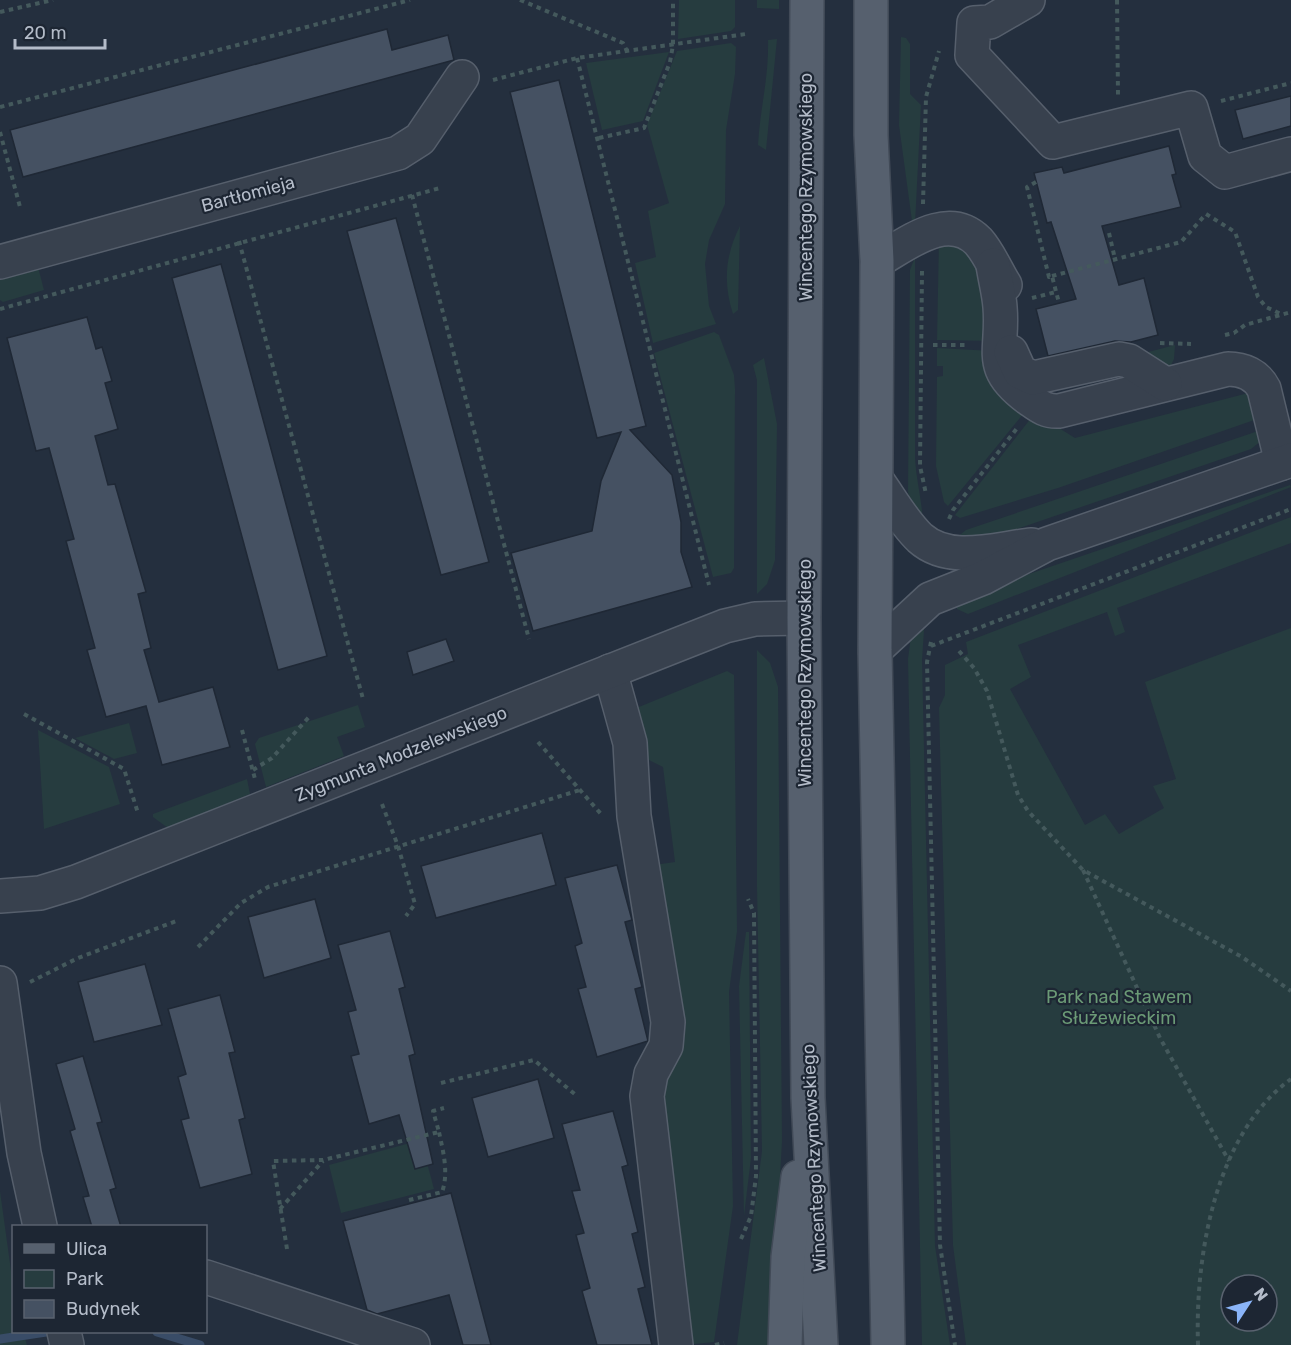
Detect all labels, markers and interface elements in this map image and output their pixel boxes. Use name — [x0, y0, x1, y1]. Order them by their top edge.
scale bar — [15, 12, 105, 50]
text: 20 m — [24, 22, 66, 44]
street label: Wincentego Rzymowskiego — [795, 73, 817, 301]
street label: Bartłomieja — [199, 171, 297, 217]
street label: Wincentego Rzymowskiego — [794, 559, 816, 787]
street label: Zygmunta Modzelewskiego — [292, 701, 510, 807]
park label: Park nad Stawem Służewieckim — [1046, 986, 1192, 1029]
street label: Wincentego Rzymowskiego — [797, 1043, 831, 1273]
legend — [12, 1225, 207, 1333]
text: Ulica — [66, 1238, 107, 1260]
text: Park — [66, 1268, 104, 1290]
north arrow — [1219, 1273, 1279, 1333]
text: N — [1250, 1284, 1272, 1305]
text: Budynek — [66, 1298, 140, 1320]

